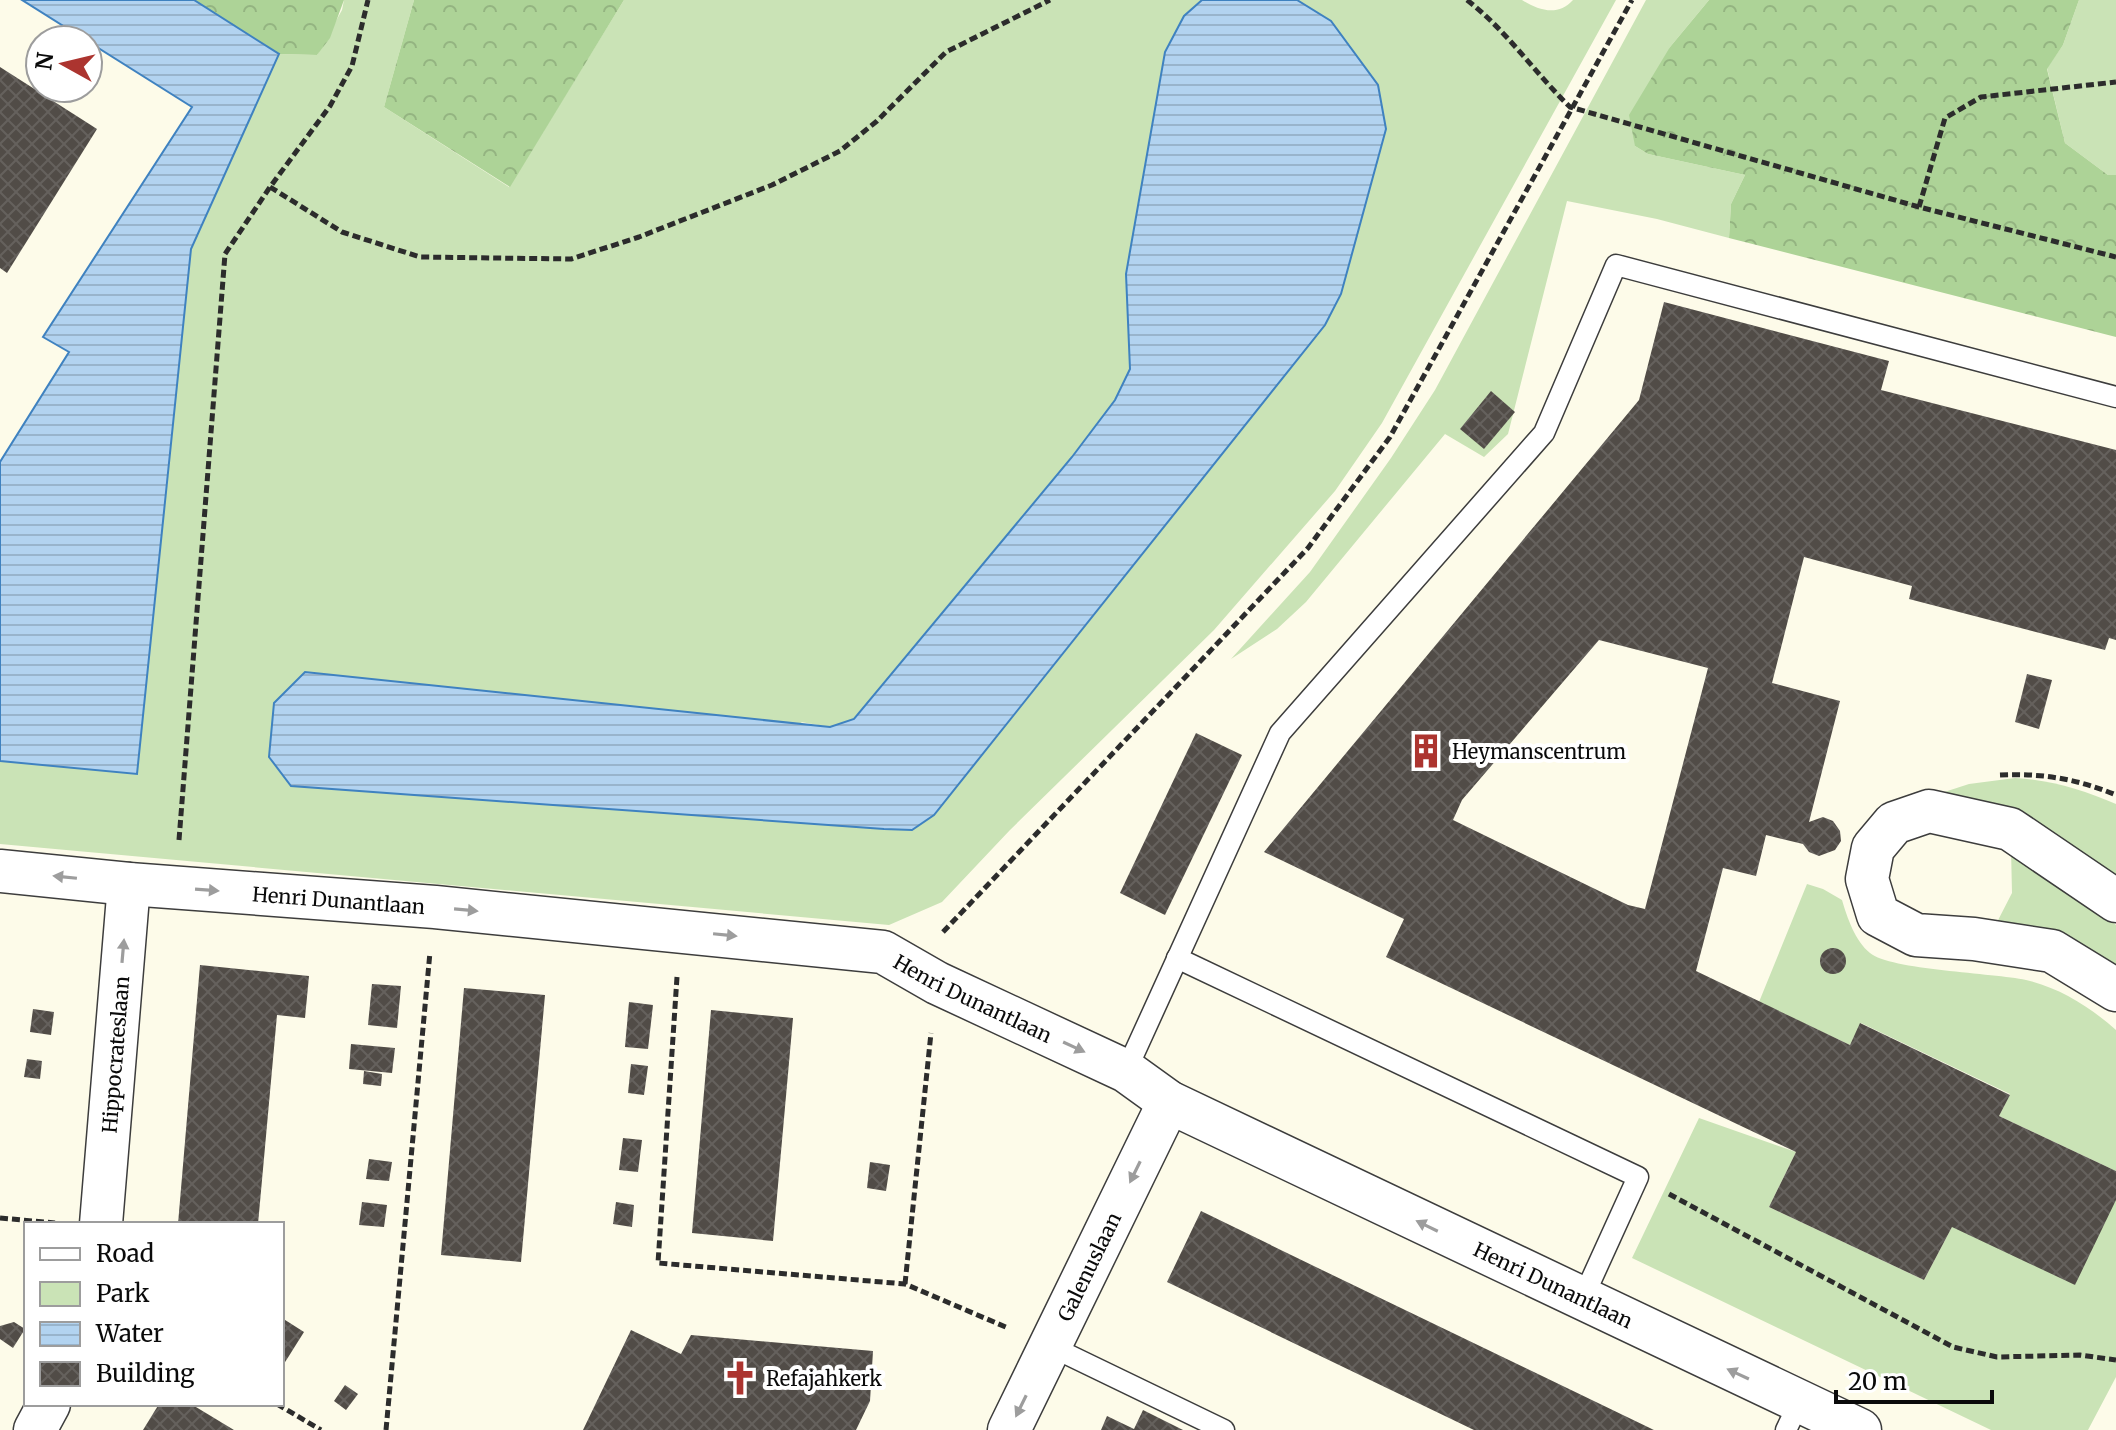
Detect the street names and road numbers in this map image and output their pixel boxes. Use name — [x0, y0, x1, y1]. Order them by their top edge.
street label: Henri Dunantlaan — [251, 881, 426, 919]
street label: Henri Dunantlaan — [889, 948, 1056, 1047]
street label: Hippocrateslaan — [96, 975, 134, 1134]
street label: Galenuslaan — [1052, 1208, 1126, 1325]
street label: Henri Dunantlaan — [1470, 1236, 1637, 1333]

